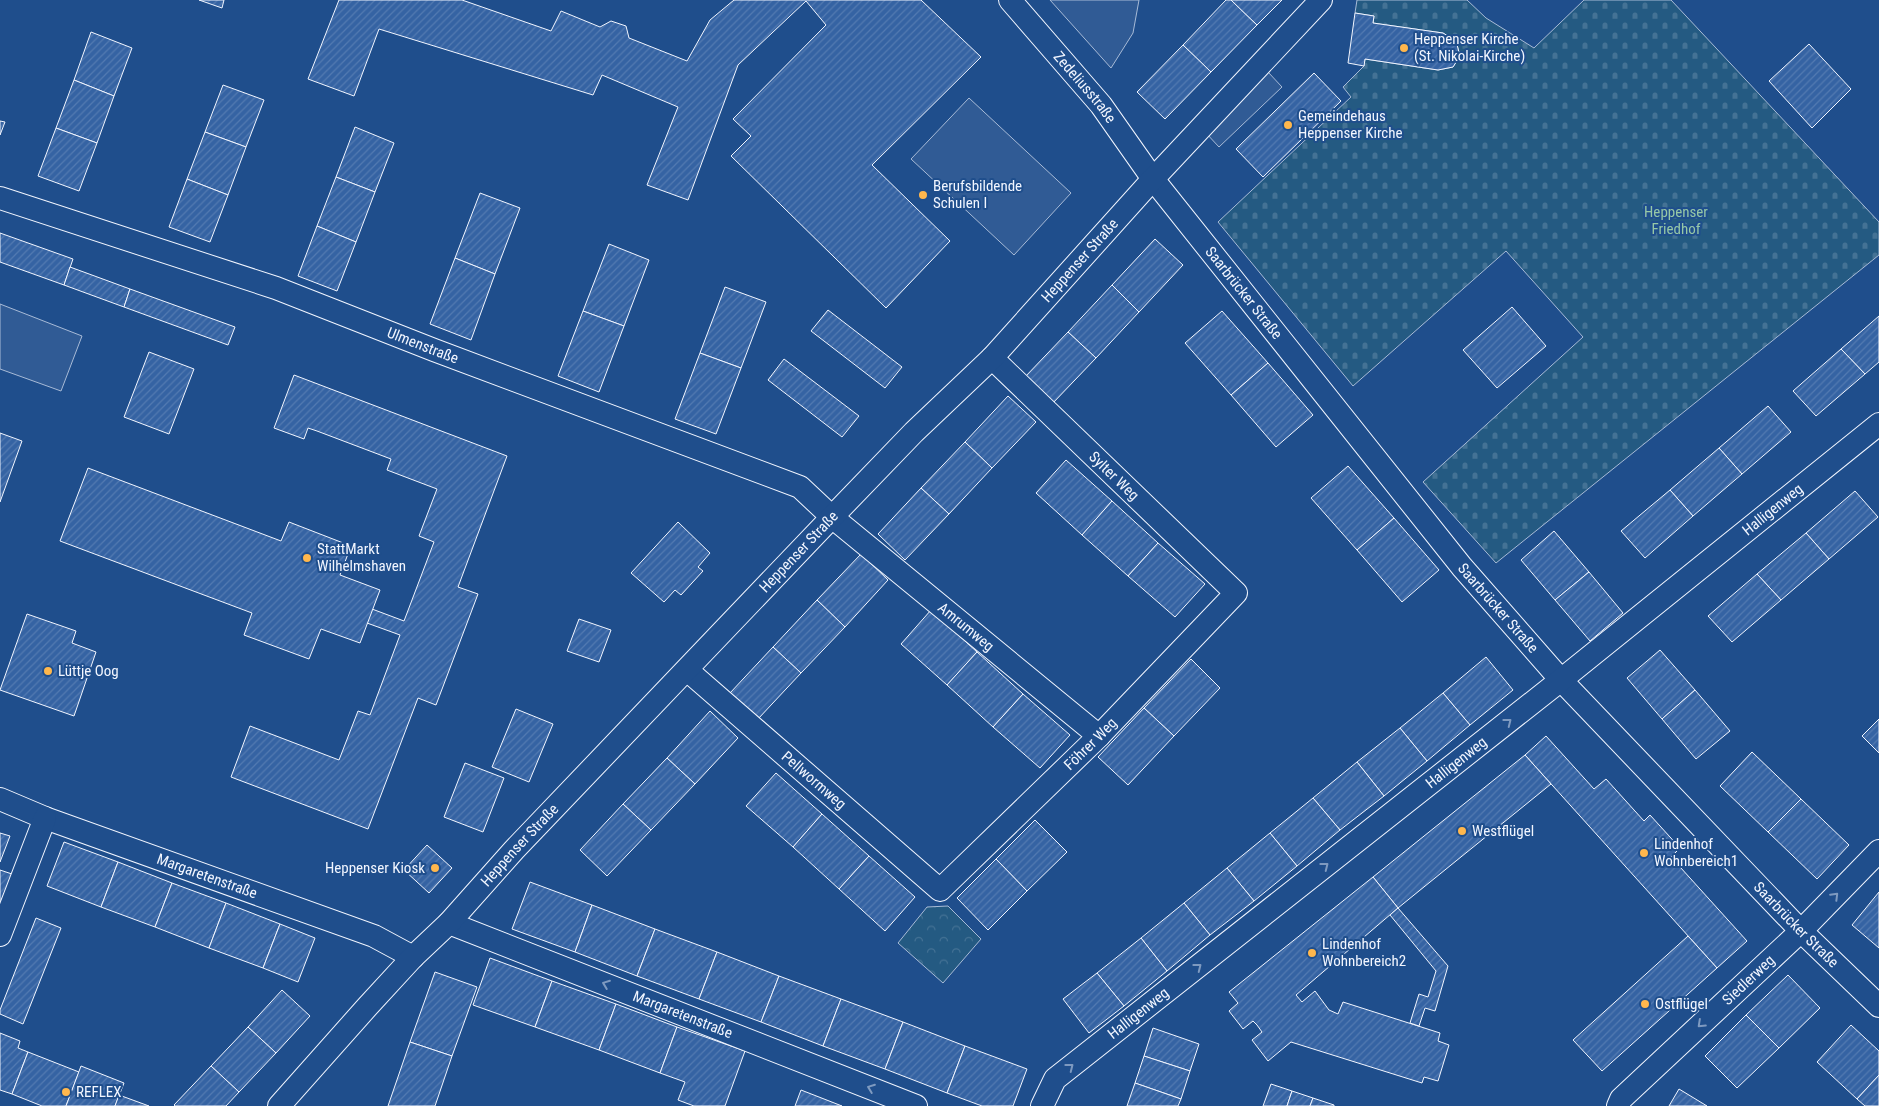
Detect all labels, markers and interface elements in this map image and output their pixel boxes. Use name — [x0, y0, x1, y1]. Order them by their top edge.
place label: Heppenser Kirche (St. Nikolai-Kirche) — [1414, 30, 1525, 65]
marker: Heppenser Kirche (St. Nikolai-Kirche) — [1398, 42, 1410, 54]
street label: Zedeliusstraße — [1050, 48, 1120, 127]
place label: Gemeindehaus Heppenser Kirche — [1298, 107, 1403, 142]
marker: Gemeindehaus Heppenser Kirche — [1282, 119, 1294, 131]
place label: Berufsbildende Schulen I — [933, 177, 1022, 212]
marker: Berufsbildende Schulen I — [917, 189, 929, 201]
park label: Heppenser Friedhof — [1644, 203, 1708, 238]
street label: Heppenser Straße — [1038, 215, 1122, 306]
street label: Saarbrücker Straße — [1201, 243, 1286, 343]
street label: Ulmenstraße — [385, 324, 461, 367]
street label: Sylter Weg — [1085, 448, 1143, 504]
street label: Halligenweg — [1739, 480, 1807, 539]
street label: Heppenser Straße — [756, 507, 842, 596]
place label: StattMarkt Wilhelmshaven — [317, 540, 406, 575]
marker: StattMarkt Wilhelmshaven — [301, 552, 313, 564]
street label: Saarbrücker Straße — [1454, 560, 1542, 657]
street label: Amrumweg — [934, 599, 998, 655]
place label: Lüttje Oog — [58, 662, 119, 680]
marker: Lüttje Oog — [42, 665, 54, 677]
street label: Föhrer Weg — [1060, 714, 1121, 774]
one-way arrow — [1502, 719, 1512, 728]
street label: Halligenweg — [1422, 733, 1490, 792]
street label: Pellwormweg — [778, 747, 850, 813]
street label: Heppenser Straße — [477, 800, 562, 890]
place label: Westflügel — [1472, 822, 1534, 840]
marker: Westflügel — [1456, 825, 1468, 837]
place label: Lindenhof Wohnbereich1 — [1654, 835, 1738, 870]
marker: Lindenhof Wohnbereich1 — [1638, 847, 1650, 859]
street label: Margaretenstraße — [154, 850, 260, 902]
place label: Heppenser Kiosk — [325, 859, 425, 877]
marker: Heppenser Kiosk — [429, 862, 441, 874]
one-way arrow — [1319, 864, 1328, 872]
street label: Saarbrücker Straße — [1750, 878, 1842, 971]
one-way arrow — [1829, 893, 1838, 902]
place label: Lindenhof Wohnbereich2 — [1322, 935, 1406, 970]
marker: Lindenhof Wohnbereich2 — [1306, 947, 1318, 959]
street label: Siedlerweg — [1719, 951, 1778, 1009]
one-way arrow — [1192, 964, 1201, 972]
one-way arrow — [602, 980, 610, 990]
street label: Halligenweg — [1104, 984, 1172, 1043]
street label: Margaretenstraße — [630, 987, 735, 1042]
place label: Ostflügel — [1655, 995, 1708, 1013]
marker: Ostflügel — [1639, 998, 1651, 1010]
one-way arrow — [1698, 1018, 1707, 1027]
one-way arrow — [1064, 1065, 1073, 1073]
place label: REFLEX — [76, 1083, 122, 1101]
one-way arrow — [867, 1084, 876, 1094]
marker: REFLEX — [60, 1086, 72, 1098]

